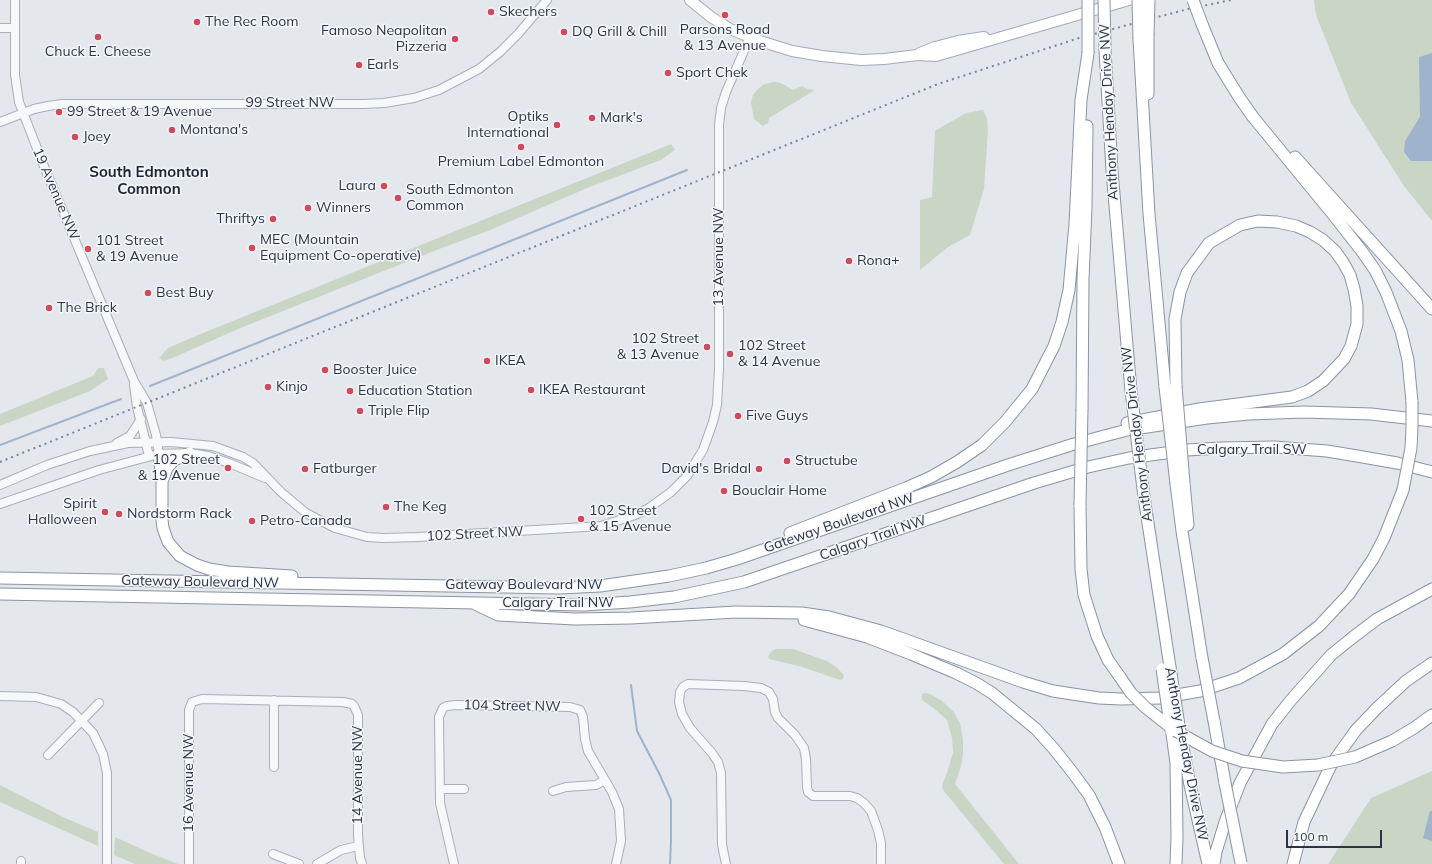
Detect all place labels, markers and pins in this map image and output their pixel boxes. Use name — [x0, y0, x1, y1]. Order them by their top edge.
place label: Skechers — [499, 4, 557, 20]
marker: Skechers — [486, 7, 496, 17]
marker: Parsons Road & 13 Avenue — [720, 10, 730, 20]
place label: The Rec Room — [205, 14, 298, 30]
marker: The Rec Room — [192, 17, 202, 27]
place label: Parsons Road & 13 Avenue — [680, 22, 770, 54]
place label: Famoso Neapolitan Pizzeria — [321, 23, 447, 56]
place label: DQ Grill & Chill — [572, 24, 667, 40]
marker: DQ Grill & Chill — [559, 27, 569, 37]
marker: Chuck E. Cheese — [93, 32, 103, 42]
marker: Famoso Neapolitan Pizzeria — [450, 34, 460, 44]
place label: Chuck E. Cheese — [45, 44, 151, 60]
place label: Earls — [367, 57, 399, 73]
marker: Earls — [354, 60, 364, 70]
place label: Sport Chek — [676, 65, 748, 81]
marker: Sport Chek — [663, 68, 673, 78]
place label: 99 Street & 19 Avenue — [67, 104, 212, 120]
marker: 99 Street & 19 Avenue — [54, 107, 64, 117]
place label: Optiks International — [467, 109, 549, 142]
place label: Mark's — [600, 110, 643, 126]
marker: Mark's — [587, 113, 597, 123]
marker: Optiks International — [552, 120, 562, 130]
place label: Montana's — [180, 122, 248, 138]
marker: Montana's — [167, 125, 177, 135]
place label: Joey — [83, 129, 111, 145]
marker: Joey — [70, 132, 80, 142]
marker: Premium Label Edmonton — [516, 142, 526, 152]
place label: Premium Label Edmonton — [438, 154, 604, 170]
place label: Laura — [338, 178, 376, 194]
marker: Laura — [379, 181, 389, 191]
place label: South Edmonton Common — [406, 182, 514, 214]
marker: South Edmonton Common — [393, 193, 403, 203]
place label: Winners — [316, 200, 371, 216]
marker: Winners — [303, 203, 313, 213]
place label: Thriftys — [216, 211, 265, 227]
marker: Thriftys — [268, 214, 278, 224]
place label: MEC (Mountain Equipment Co-operative) — [260, 232, 421, 264]
place label: 101 Street & 19 Avenue — [96, 233, 178, 266]
marker: MEC (Mountain Equipment Co-operative) — [247, 243, 257, 253]
marker: 101 Street & 19 Avenue — [83, 244, 93, 254]
place label: Rona+ — [857, 253, 900, 269]
marker: Rona+ — [844, 256, 854, 266]
place label: Best Buy — [156, 285, 214, 301]
marker: Best Buy — [143, 288, 153, 298]
place label: The Brick — [57, 300, 117, 316]
marker: The Brick — [44, 303, 54, 313]
place label: 102 Street & 13 Avenue — [617, 331, 699, 364]
place label: 102 Street & 14 Avenue — [738, 338, 820, 370]
marker: 102 Street & 13 Avenue — [702, 342, 712, 352]
marker: 102 Street & 14 Avenue — [725, 349, 735, 359]
place label: IKEA — [495, 353, 526, 369]
marker: IKEA — [482, 356, 492, 366]
place label: Booster Juice — [333, 362, 417, 378]
marker: Booster Juice — [320, 365, 330, 375]
place label: Kinjo — [276, 379, 308, 395]
marker: Kinjo — [263, 382, 273, 392]
place label: IKEA Restaurant — [539, 382, 645, 398]
place label: Education Station — [358, 383, 472, 399]
marker: IKEA Restaurant — [526, 385, 536, 395]
marker: Education Station — [345, 386, 355, 396]
place label: Triple Flip — [368, 403, 430, 419]
marker: Triple Flip — [355, 406, 365, 416]
place label: Five Guys — [746, 408, 808, 424]
marker: Five Guys — [733, 411, 743, 421]
place label: 102 Street & 19 Avenue — [138, 452, 220, 484]
place label: Structube — [795, 453, 858, 469]
marker: Structube — [782, 456, 792, 466]
place label: Fatburger — [313, 461, 376, 477]
place label: David's Bridal — [661, 461, 751, 477]
marker: 102 Street & 19 Avenue — [223, 463, 233, 473]
marker: Fatburger — [300, 464, 310, 474]
marker: David's Bridal — [754, 464, 764, 474]
place label: Bouclair Home — [732, 483, 827, 499]
marker: Bouclair Home — [719, 486, 729, 496]
place label: Spirit Halloween — [28, 496, 97, 528]
place label: The Keg — [394, 499, 447, 515]
marker: The Keg — [381, 502, 391, 512]
place label: 102 Street & 15 Avenue — [589, 503, 671, 536]
place label: Nordstorm Rack — [127, 506, 232, 522]
marker: Spirit Halloween — [100, 507, 110, 517]
marker: Nordstorm Rack — [114, 509, 124, 519]
place label: Petro-Canada — [260, 513, 352, 529]
marker: 102 Street & 15 Avenue — [576, 514, 586, 524]
marker: Petro-Canada — [247, 516, 257, 526]

